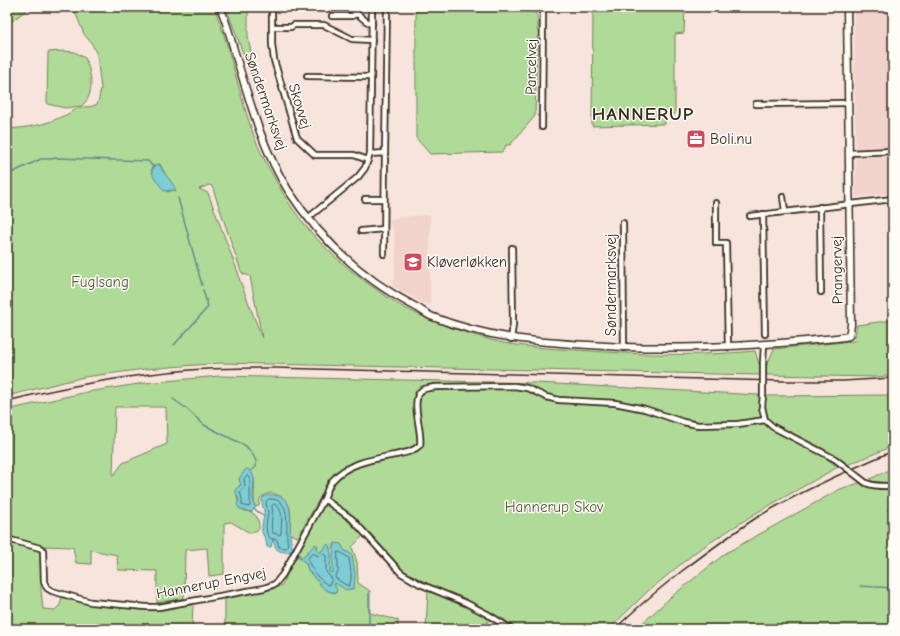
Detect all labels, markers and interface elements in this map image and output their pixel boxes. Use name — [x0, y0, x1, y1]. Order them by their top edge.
street label: Parcelvej — [522, 39, 540, 95]
street label: Søndermarksvej — [241, 50, 291, 152]
street label: Skovvej — [285, 81, 315, 131]
district label: HANNERUP — [592, 103, 694, 125]
office icon: Boli.nu — [685, 128, 707, 150]
place label: Boli.nu — [710, 130, 752, 148]
street label: Søndermarksvej — [602, 234, 620, 336]
street label: Prangervej — [827, 236, 847, 304]
school or university icon: Kløverløkken — [402, 251, 424, 273]
place label: Kløverløkken — [427, 253, 507, 271]
park label: Fuglsang — [71, 273, 129, 291]
park label: Hannerup Skov — [505, 498, 604, 516]
street label: Hannerup Engvej — [155, 564, 267, 602]

